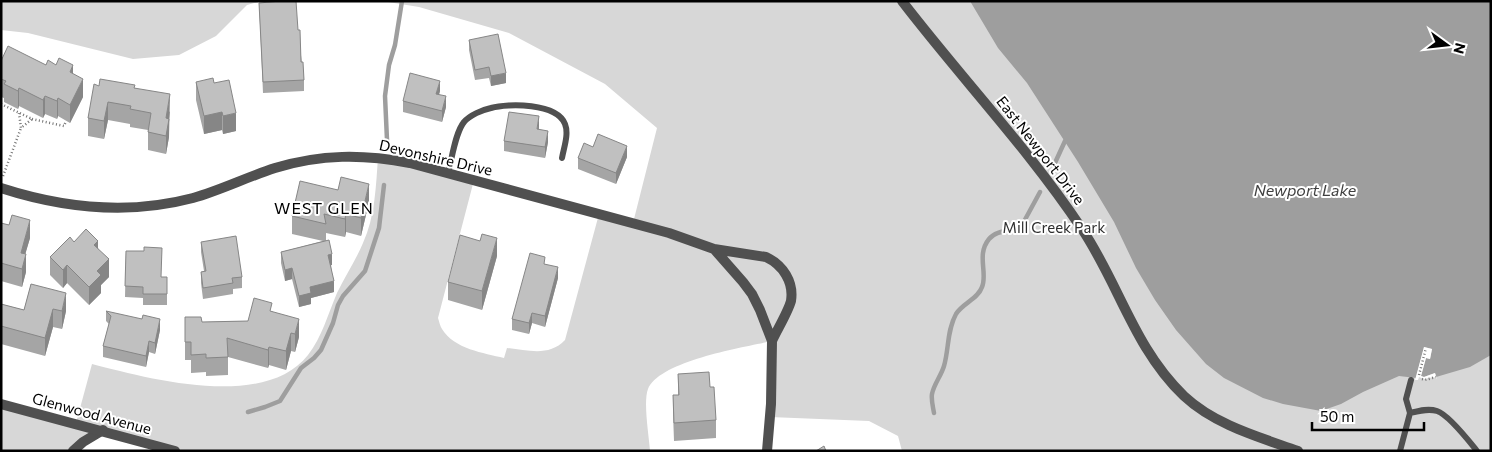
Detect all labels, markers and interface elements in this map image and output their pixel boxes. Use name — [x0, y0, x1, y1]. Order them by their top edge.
north arrow — [1422, 20, 1472, 70]
text: N — [1450, 41, 1470, 56]
street label: East Newport Drive — [993, 92, 1089, 208]
street label: Devonshire Drive — [378, 135, 495, 179]
water label: Newport Lake — [1254, 180, 1357, 199]
district label: WEST GLEN — [274, 198, 374, 217]
park label: Mill Creek Park — [1003, 218, 1105, 236]
street label: Glenwood Avenue — [31, 388, 153, 438]
scale bar — [1312, 400, 1424, 432]
text: 50 m — [1320, 407, 1354, 425]

